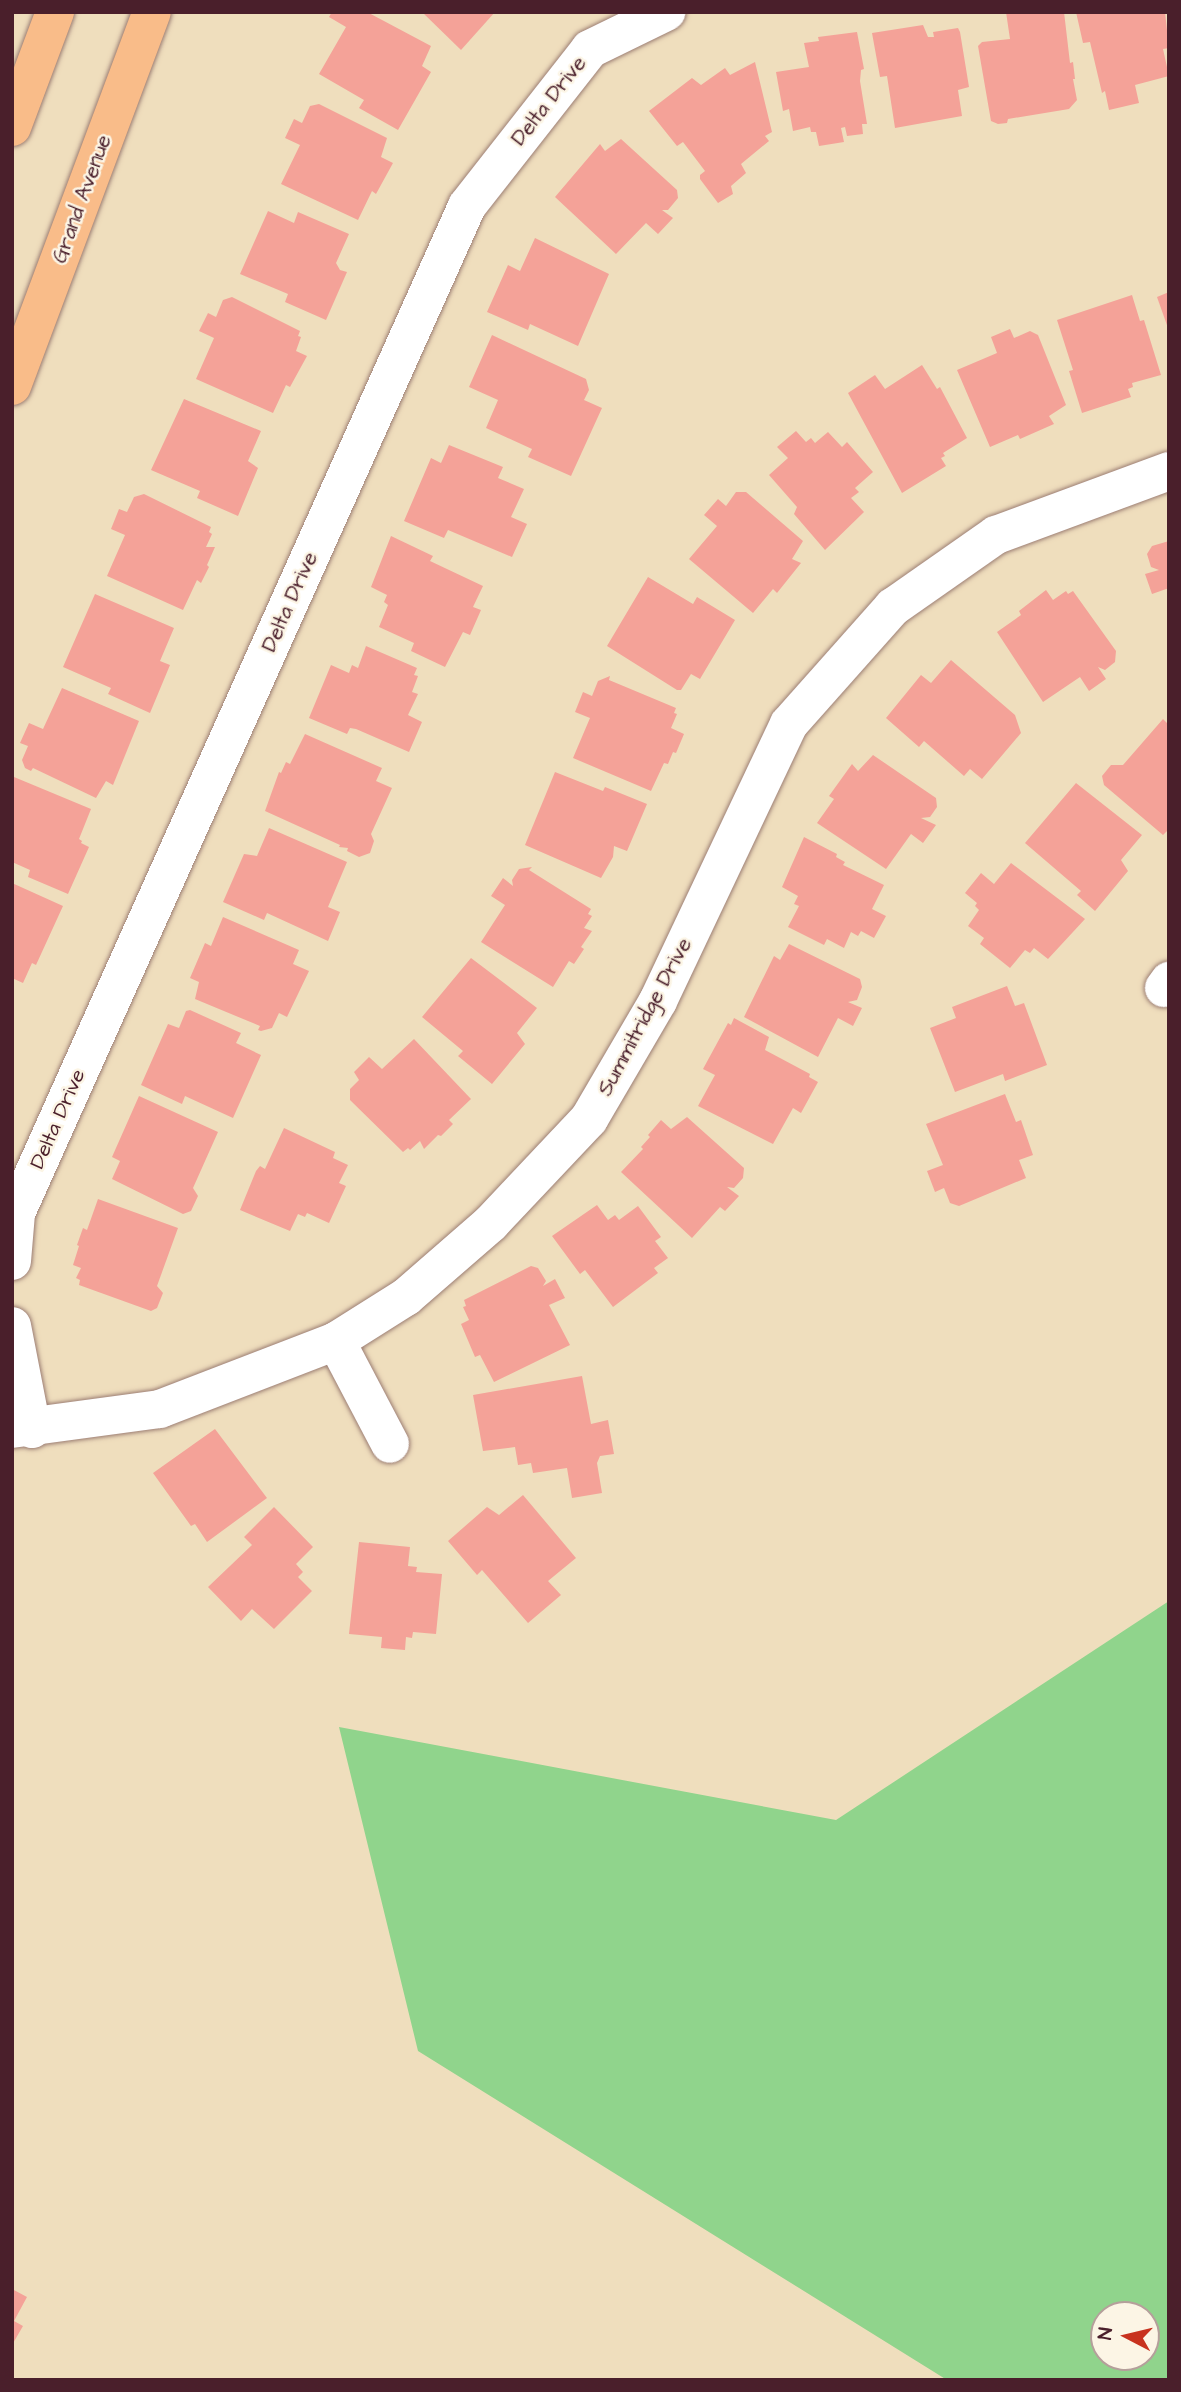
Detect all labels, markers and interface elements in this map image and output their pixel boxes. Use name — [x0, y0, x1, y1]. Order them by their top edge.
street label: Delta Drive — [506, 51, 592, 151]
street label: Grand Avenue — [47, 131, 117, 267]
street label: Delta Drive — [257, 548, 323, 656]
street label: Summitridge Drive — [593, 934, 697, 1100]
street label: Delta Drive — [25, 1065, 91, 1173]
north arrow — [1090, 2301, 1160, 2371]
text: N — [1092, 2326, 1120, 2341]

